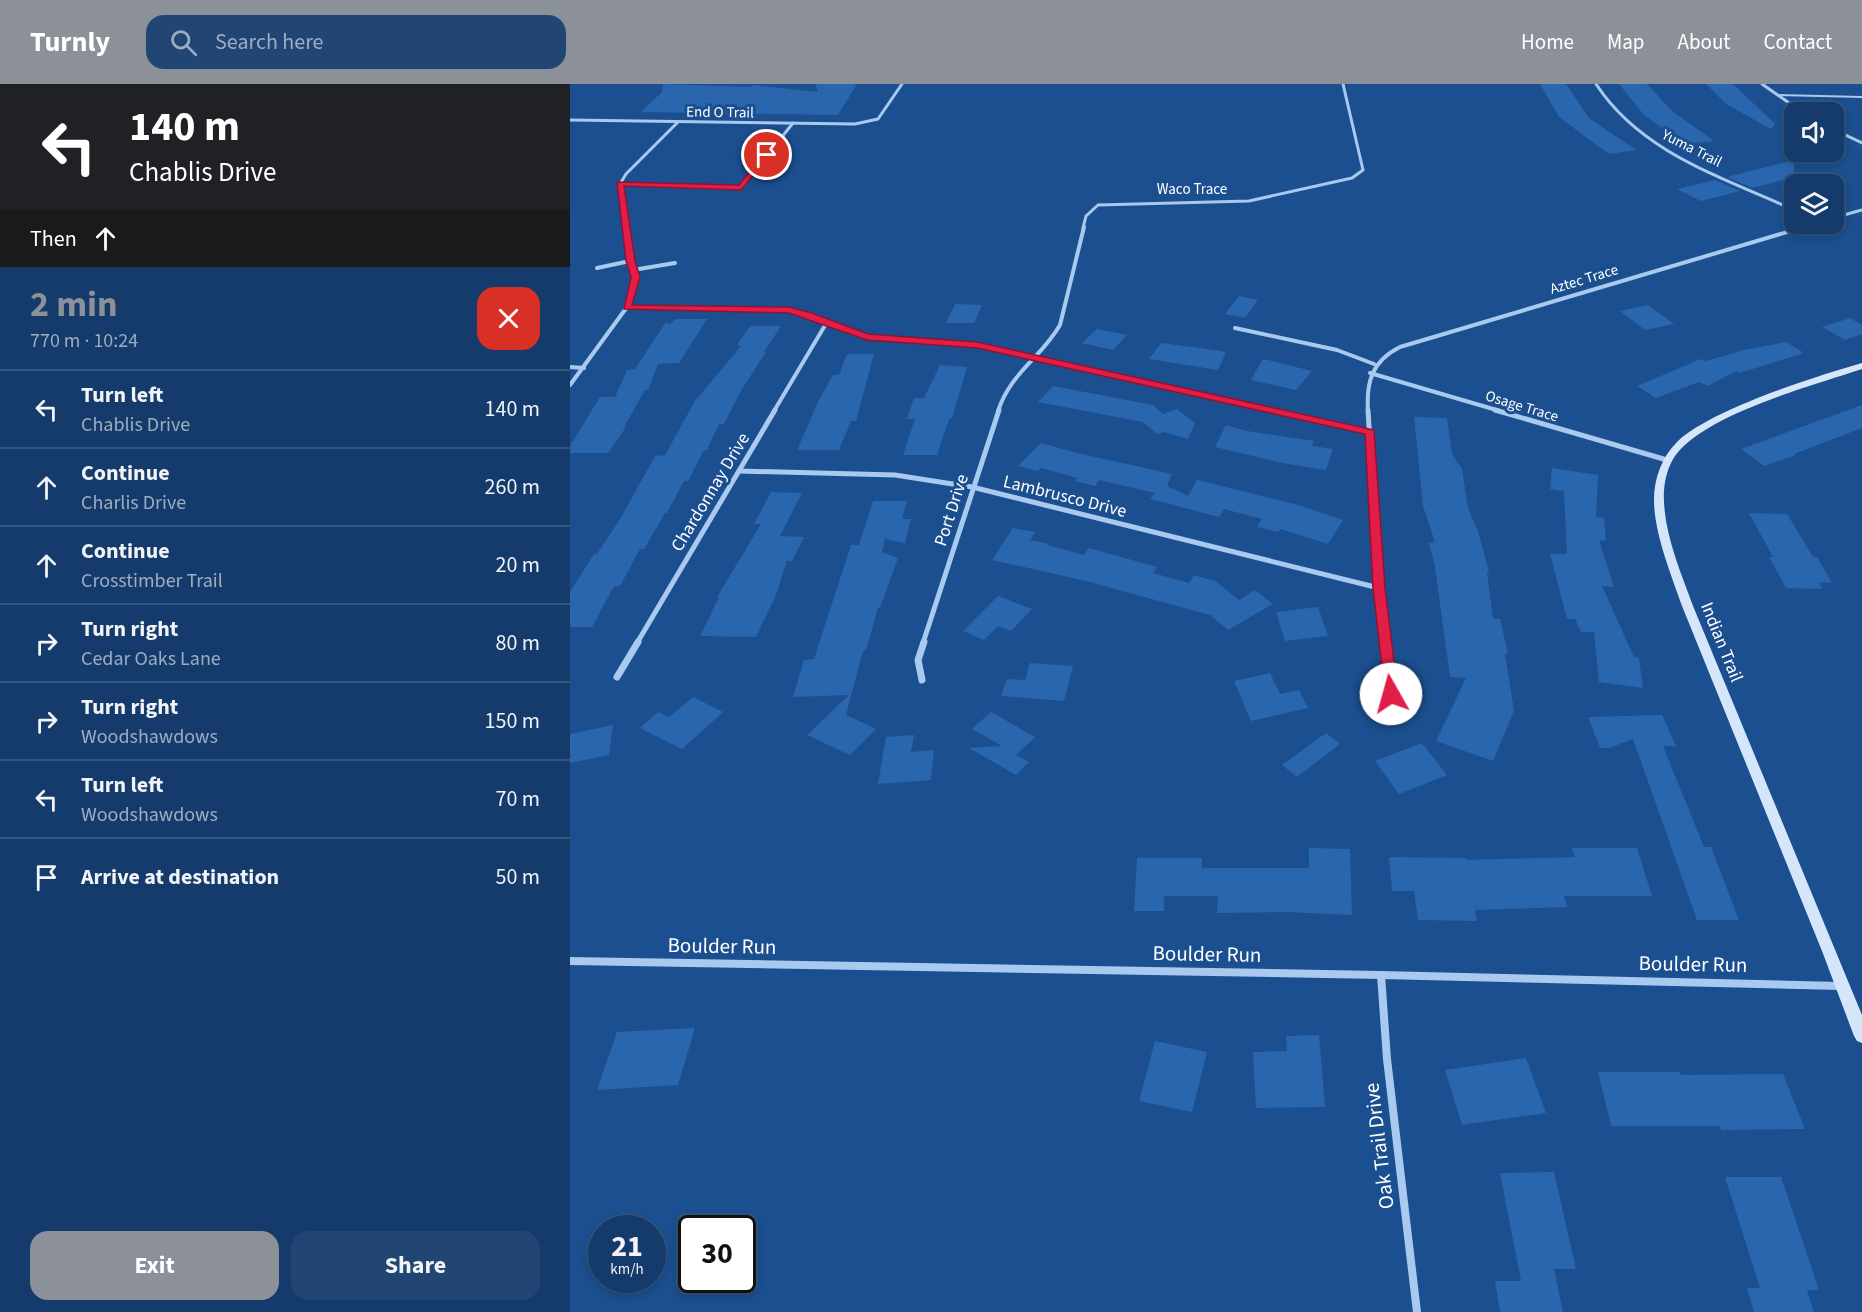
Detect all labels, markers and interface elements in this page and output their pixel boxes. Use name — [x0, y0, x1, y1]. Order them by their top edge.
search box — [146, 15, 566, 69]
text: Turnly — [30, 22, 110, 62]
icon: search — [167, 26, 200, 59]
text: Search here — [215, 26, 324, 58]
text: Home — [1521, 27, 1574, 57]
text: Map — [1607, 27, 1645, 57]
text: About — [1678, 27, 1730, 57]
text: Contact — [1763, 27, 1832, 57]
text: 140 m — [129, 97, 240, 157]
street label: End O Trail — [686, 101, 754, 124]
map controls — [1784, 102, 1844, 234]
button: sound — [1784, 102, 1844, 162]
icon: left — [30, 108, 108, 186]
street label: Yuma Trail — [1657, 124, 1726, 173]
pin — [741, 129, 792, 180]
icon: arrive — [750, 138, 783, 171]
text: Chablis Drive — [129, 153, 276, 192]
button: layers — [1784, 174, 1844, 234]
street label: Waco Trace — [1157, 179, 1227, 200]
icon: ahead — [89, 222, 122, 255]
text: Then — [30, 223, 77, 255]
street label: Aztec Trace — [1547, 259, 1621, 300]
text: 2 min — [30, 279, 118, 330]
button: close — [477, 287, 540, 350]
text: 770 m · 10:24 — [30, 327, 138, 355]
text: Turn left — [81, 379, 163, 411]
street label: Osage Trace — [1483, 385, 1561, 428]
icon: left — [30, 393, 63, 426]
text: 140 m — [485, 393, 540, 425]
text: Chablis Drive — [81, 411, 190, 439]
street label: Chardonnay Drive — [665, 428, 756, 556]
text: Continue — [81, 457, 170, 489]
street label: Lambrusco Drive — [1000, 469, 1129, 524]
icon: ahead — [30, 471, 63, 504]
text: 260 m — [485, 471, 540, 503]
street label: Port Drive — [928, 471, 975, 549]
text: Charlis Drive — [81, 489, 186, 517]
text: Continue — [81, 535, 170, 567]
icon: ahead — [30, 549, 63, 582]
text: 20 m — [495, 549, 540, 581]
text: Crosstimber Trail — [81, 567, 223, 595]
street label: Indian Trail — [1694, 598, 1749, 686]
text: Turn right — [81, 613, 178, 645]
icon: right — [30, 627, 63, 660]
text: 80 m — [495, 627, 540, 659]
text: Cedar Oaks Lane — [81, 645, 221, 673]
position arrow — [1359, 662, 1423, 726]
text: Turn right — [81, 691, 178, 723]
icon: right — [30, 705, 63, 738]
text: 150 m — [485, 705, 540, 737]
text: Woodshawdows — [81, 723, 218, 751]
text: Turn left — [81, 769, 163, 801]
icon: left — [30, 783, 63, 816]
text: 70 m — [495, 783, 540, 815]
text: Woodshawdows — [81, 801, 218, 829]
icon: arrive — [30, 861, 63, 894]
text: Arrive at destination — [81, 861, 279, 893]
text: 50 m — [495, 861, 540, 893]
street label: Boulder Run — [667, 930, 777, 962]
street label: Boulder Run — [1152, 938, 1262, 970]
street label: Boulder Run — [1638, 948, 1748, 980]
street label: Oak Trail Drive — [1356, 1081, 1402, 1211]
speed limit sign: 30 — [678, 1215, 756, 1293]
text: 21 — [611, 1225, 643, 1268]
button: Exit — [30, 1231, 279, 1300]
button: Share — [291, 1231, 540, 1300]
text: km/h — [610, 1259, 644, 1280]

